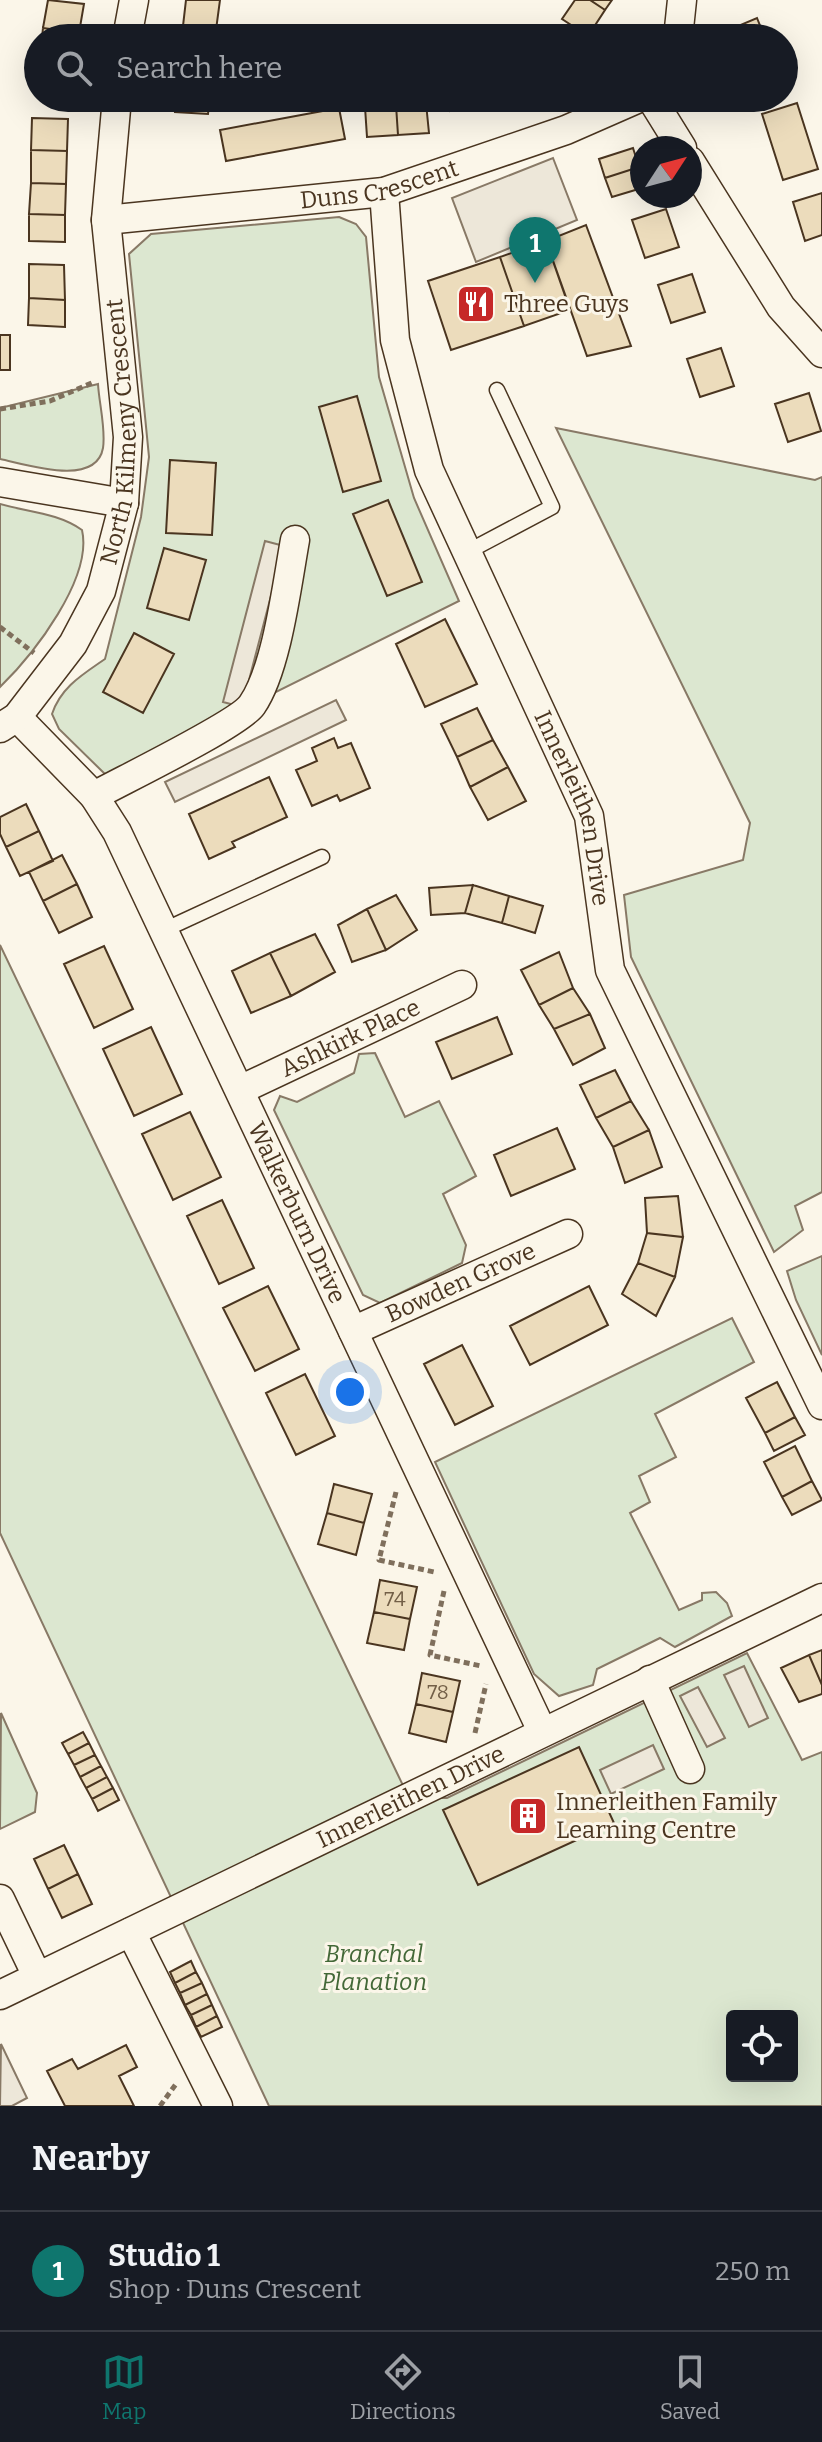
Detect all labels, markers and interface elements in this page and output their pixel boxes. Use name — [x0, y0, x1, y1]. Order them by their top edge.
search box — [24, 24, 798, 112]
icon: search — [52, 46, 96, 90]
text: Search here — [116, 50, 283, 86]
north arrow — [630, 136, 702, 208]
street label: Duns Crescent — [299, 154, 462, 214]
pin: 1 — [509, 217, 561, 283]
restaurant icon: Three Guys — [455, 283, 497, 325]
place label: Three Guys — [504, 290, 629, 318]
street label: North Kilmeny Crescent — [94, 297, 142, 568]
street label: Innerleithen Drive — [528, 706, 615, 908]
street label: Ashkirk Place — [276, 993, 424, 1083]
street label: Walkerburn Drive — [242, 1118, 352, 1308]
street label: Bowden Grove — [381, 1237, 540, 1328]
your location — [330, 1372, 370, 1412]
house number: 74 — [384, 1587, 406, 1611]
house number: 78 — [427, 1680, 449, 1704]
street label: Innerleithen Drive — [312, 1739, 509, 1854]
place label: Innerleithen Family Learning Centre — [556, 1788, 777, 1844]
building icon: Innerleithen Family Learning Centre — [507, 1795, 549, 1837]
park label: Branchal Planation — [321, 1940, 427, 1996]
map controls — [726, 2010, 798, 2082]
button: locate — [726, 2010, 798, 2082]
text: Nearby — [32, 2138, 150, 2179]
text: Studio 1 — [108, 2238, 220, 2274]
text: 1 — [52, 2256, 64, 2287]
text: 250 m — [715, 2256, 790, 2287]
text: Shop · Duns Crescent — [108, 2274, 361, 2305]
tab: Map — [102, 2350, 146, 2425]
tab: Directions — [350, 2350, 456, 2425]
tab: Saved — [660, 2350, 720, 2425]

